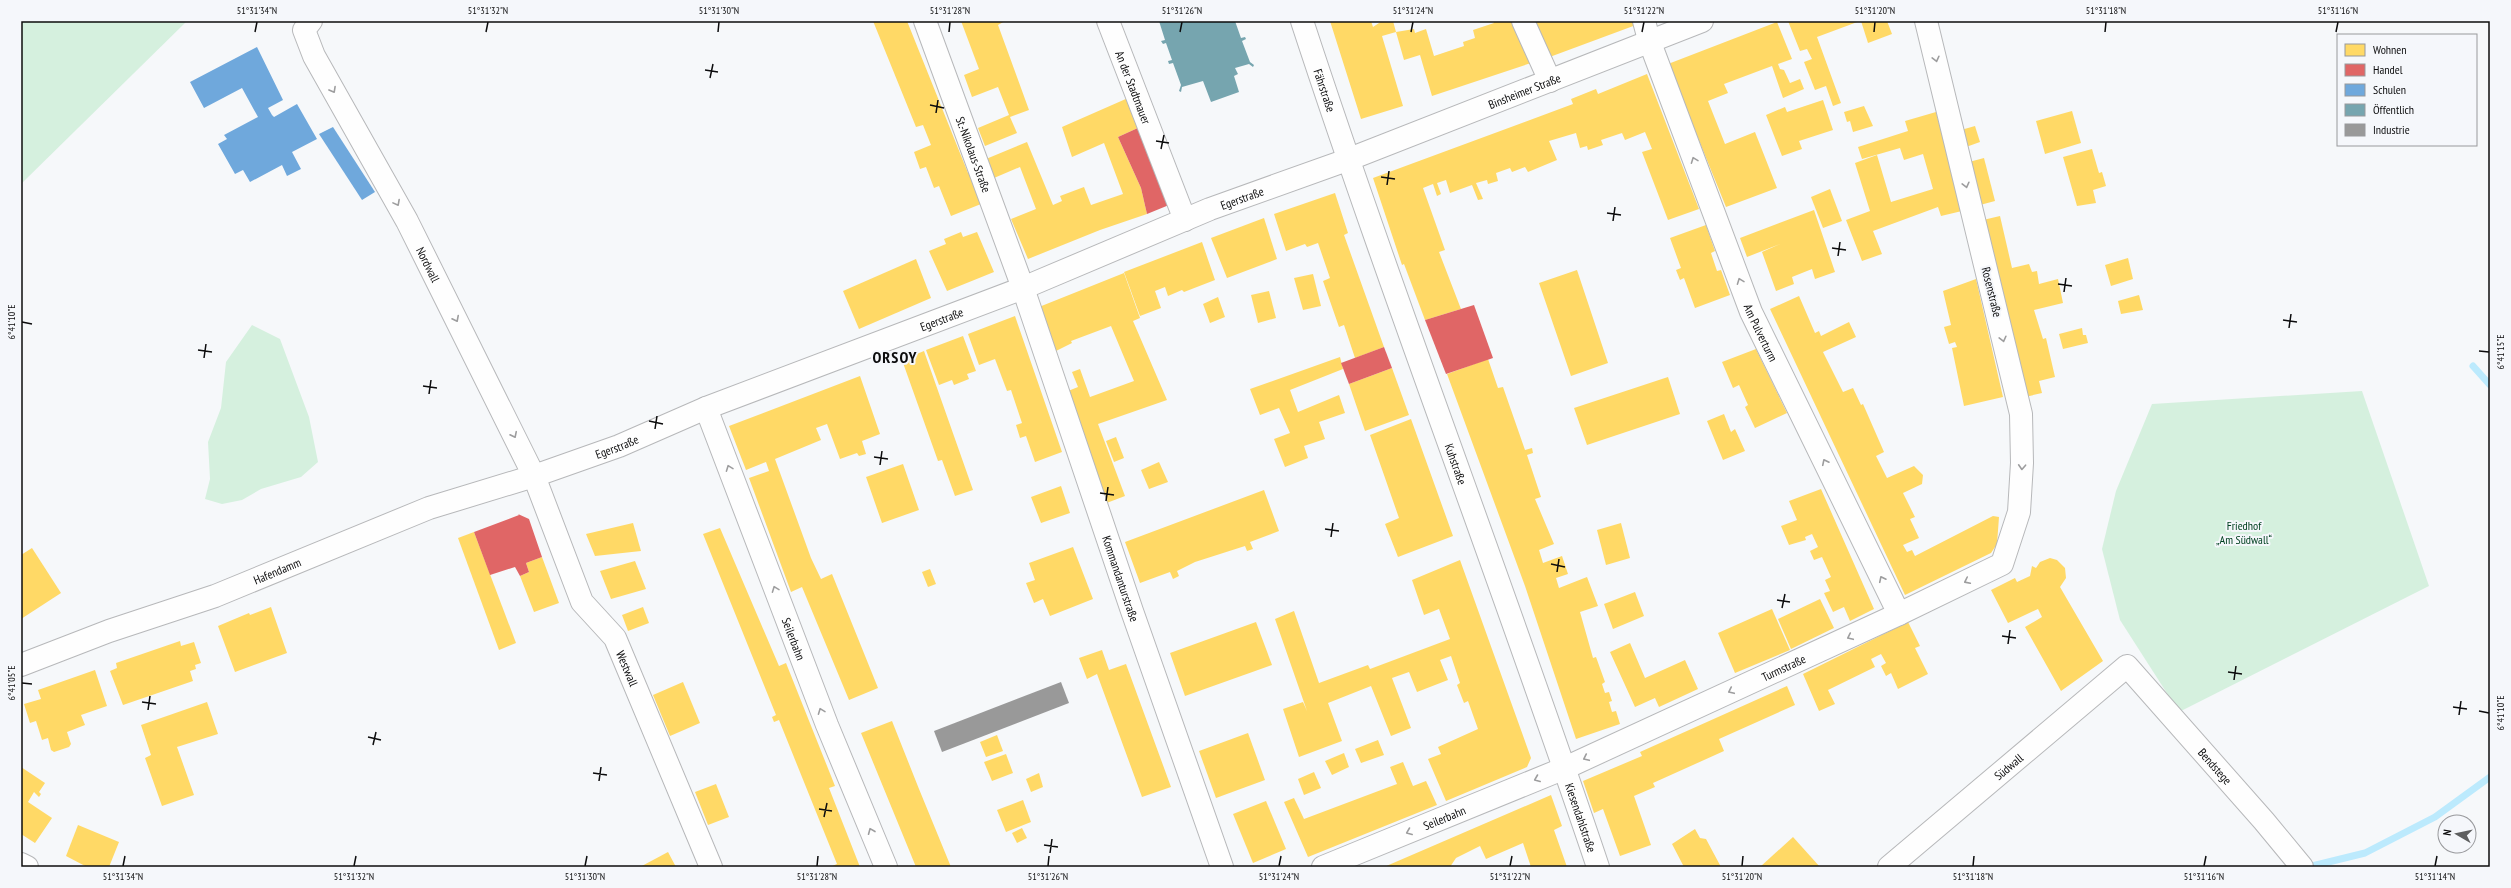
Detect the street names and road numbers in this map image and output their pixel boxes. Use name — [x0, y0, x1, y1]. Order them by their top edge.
street label: An der Stadtmauer — [1113, 48, 1155, 127]
street label: Fährstraße — [1311, 67, 1339, 114]
street label: Binsheimer Straße — [1486, 70, 1563, 112]
street label: St.-Nikolaus-Straße — [953, 114, 995, 194]
street label: Egerstraße — [1218, 183, 1266, 212]
street label: Nordwall — [413, 244, 444, 285]
street label: Rosenstraße — [1979, 265, 2005, 319]
street label: Am Pulverturm — [1741, 302, 1782, 364]
street label: Egerstraße — [918, 304, 965, 334]
street label: Egerstraße — [593, 431, 641, 461]
street label: Kuhstraße — [1442, 441, 1471, 486]
street label: Kommandanturstraße — [1100, 534, 1143, 624]
street label: Hafendamm — [251, 554, 303, 587]
street label: Seilerbahn — [779, 615, 809, 662]
street label: Westwall — [614, 648, 642, 689]
street label: Turmstraße — [1759, 651, 1808, 684]
street label: Bendstege — [2195, 745, 2235, 787]
street label: Südwall — [1991, 750, 2026, 783]
street label: Kiesendahlstraße — [1562, 781, 1600, 854]
street label: Seilerbahn — [1421, 802, 1468, 833]

